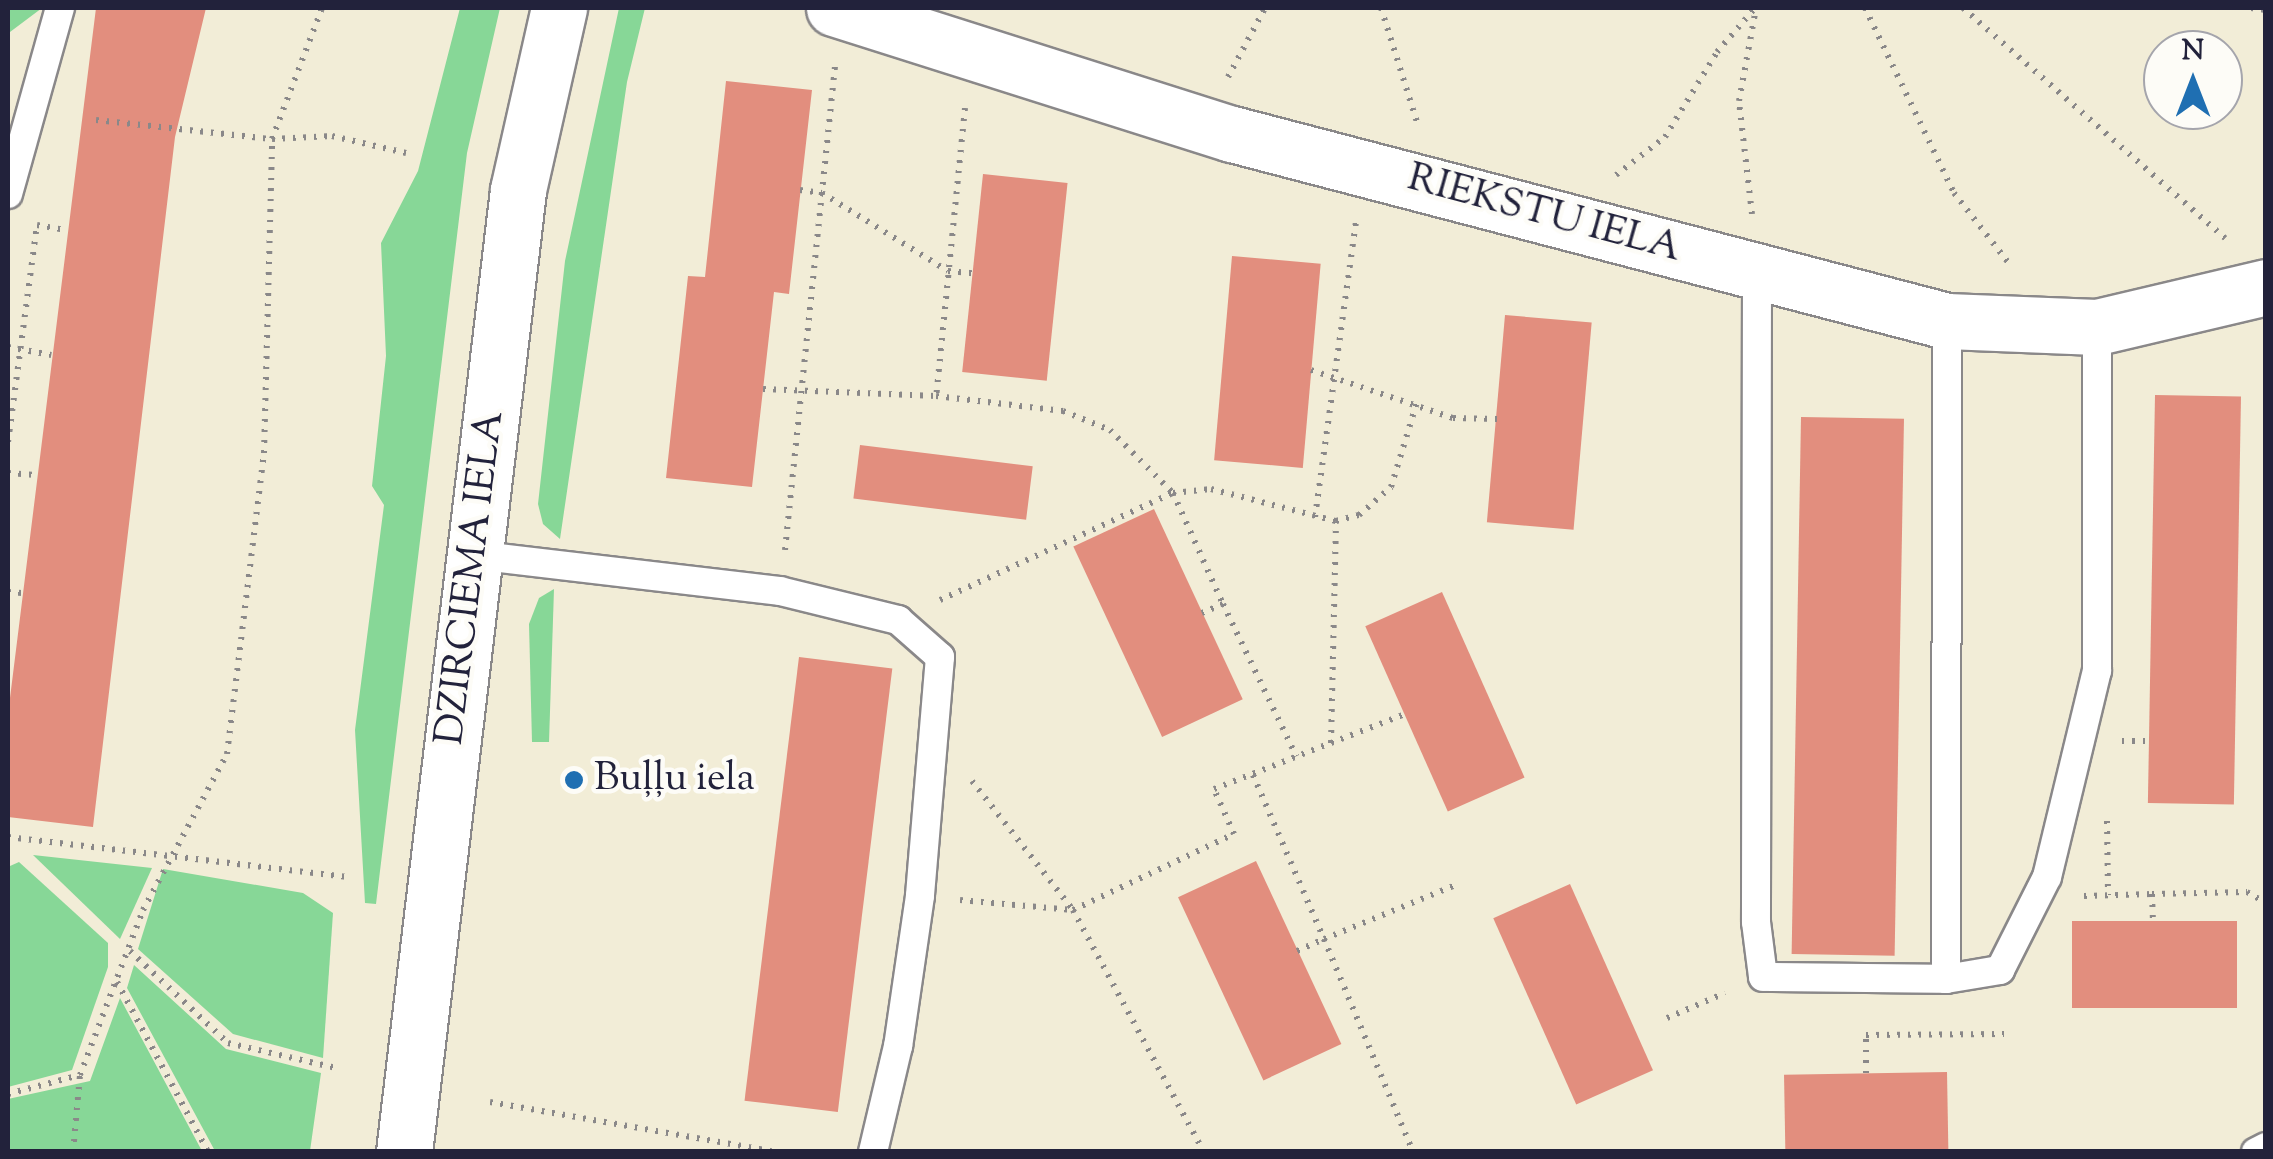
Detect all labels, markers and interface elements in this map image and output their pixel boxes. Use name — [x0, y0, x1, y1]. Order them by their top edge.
north arrow — [2143, 30, 2243, 130]
text: N — [2182, 32, 2204, 72]
street label: RIEKSTU IELA — [1402, 155, 1686, 275]
street label: DZIRCIEMA IELA — [428, 408, 516, 748]
place label: Buļļu iela — [594, 756, 755, 804]
marker: Buļļu iela — [563, 769, 585, 791]

